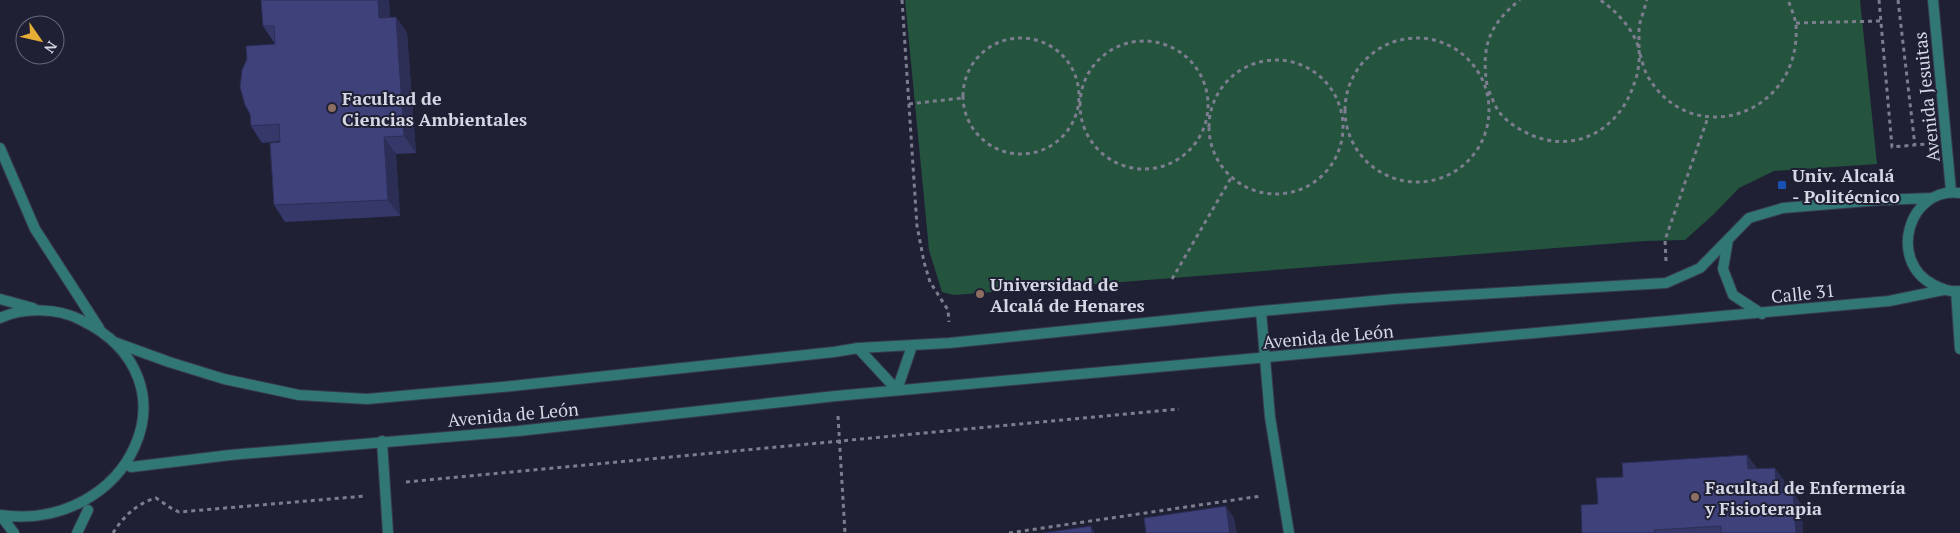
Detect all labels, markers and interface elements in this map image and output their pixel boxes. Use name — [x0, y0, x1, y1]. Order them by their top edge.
north arrow — [15, 15, 65, 65]
street label: Avenida Jesuitas — [1907, 31, 1945, 163]
text: N — [40, 38, 62, 58]
place label: Facultad de Ciencias Ambientales — [342, 86, 527, 131]
marker: Facultad de Ciencias Ambientales — [326, 102, 338, 114]
place label: Univ. Alcalá - Politécnico — [1792, 163, 1900, 208]
marker: Univ. Alcalá - Politécnico — [1776, 179, 1788, 191]
place label: Universidad de Alcalá de Henares — [990, 272, 1145, 317]
street label: Calle 31 — [1770, 278, 1836, 308]
marker: Universidad de Alcalá de Henares — [974, 288, 986, 300]
street label: Avenida de León — [1261, 318, 1395, 354]
street label: Avenida de León — [446, 396, 580, 432]
place label: Facultad de Enfermería y Fisioterapia — [1704, 475, 1906, 520]
marker: Facultad de Enfermería y Fisioterapia — [1689, 491, 1701, 503]

